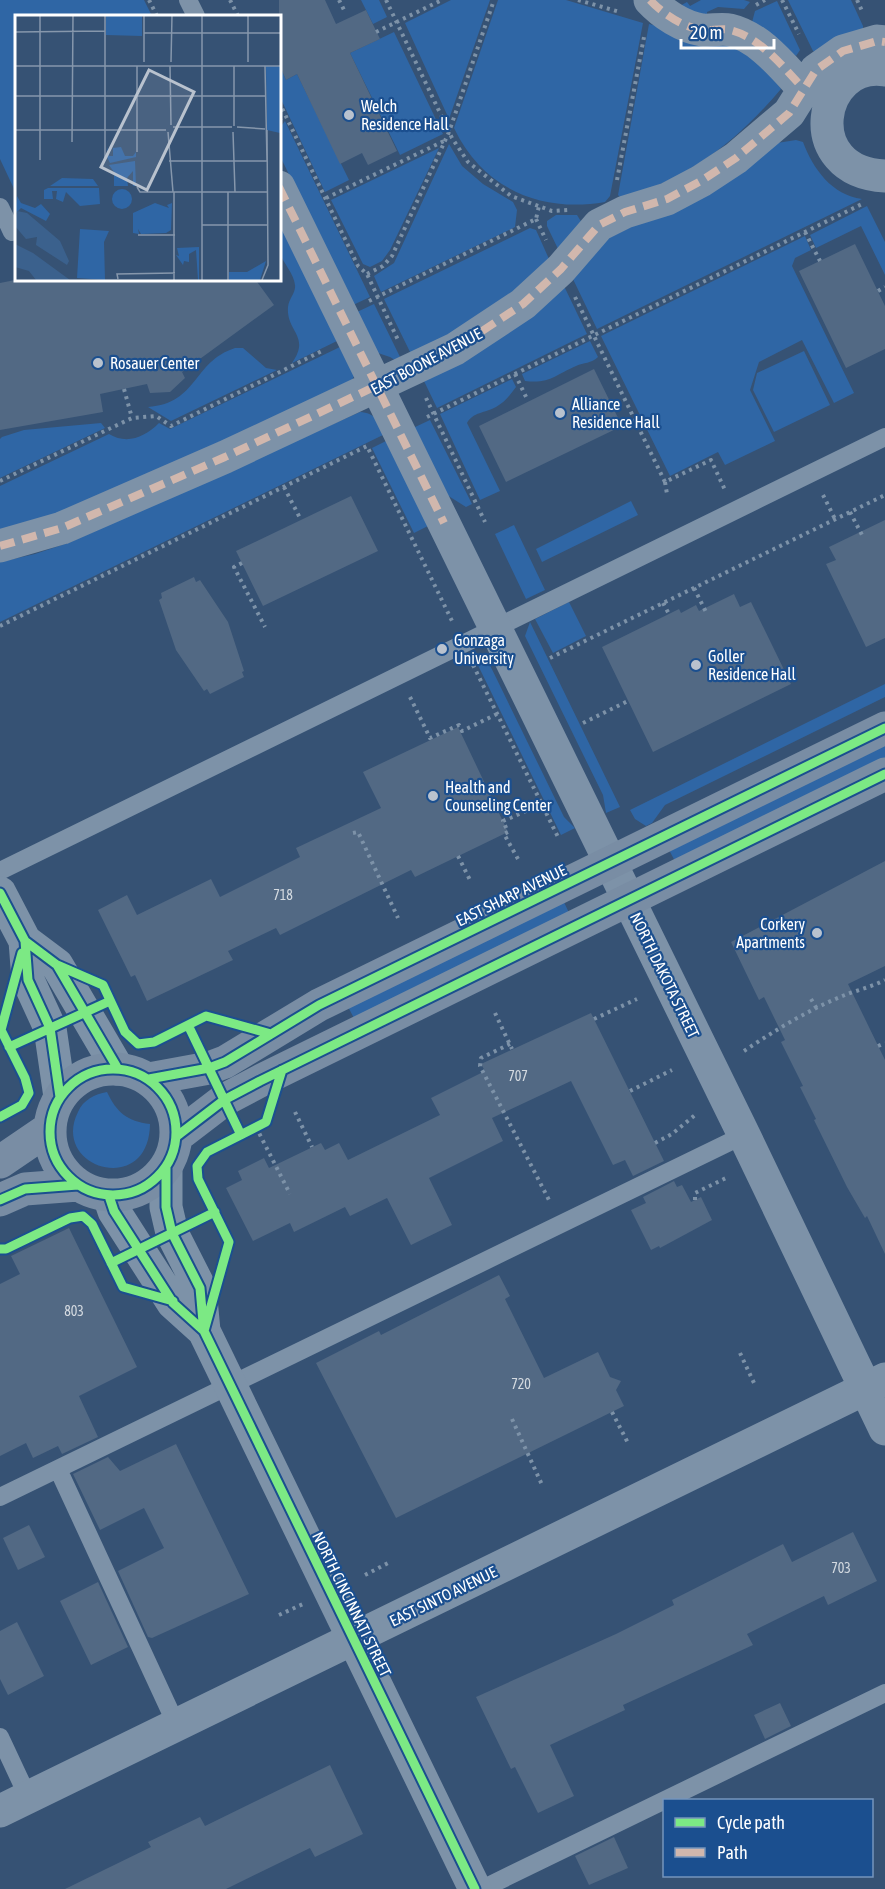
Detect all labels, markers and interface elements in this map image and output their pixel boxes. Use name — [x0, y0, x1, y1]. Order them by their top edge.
scale bar — [681, 12, 774, 50]
inset map — [15, 15, 280, 280]
text: 20 m — [690, 22, 722, 43]
place label: Welch Residence Hall — [361, 97, 450, 133]
marker: Welch Residence Hall — [342, 108, 356, 122]
street label: EAST BOONE AVENUE — [367, 324, 485, 398]
place label: Rosauer Center — [110, 354, 199, 372]
marker: Rosauer Center — [91, 356, 105, 370]
place label: Alliance Residence Hall — [572, 395, 661, 431]
marker: Alliance Residence Hall — [553, 406, 567, 420]
place label: Gonzaga University — [454, 631, 514, 668]
marker: Gonzaga University — [435, 642, 449, 656]
place label: Goller Residence Hall — [708, 647, 797, 683]
marker: Goller Residence Hall — [689, 658, 703, 672]
place label: Health and Counseling Center — [445, 778, 552, 815]
marker: Health and Counseling Center — [426, 789, 440, 803]
street label: EAST SHARP AVENUE — [453, 860, 569, 929]
house number: 718 — [273, 887, 293, 903]
street label: NORTH DAKOTA STREET — [627, 909, 703, 1041]
place label: Corkery Apartments — [736, 915, 805, 952]
marker: Corkery Apartments — [810, 926, 824, 940]
house number: 707 — [508, 1068, 528, 1084]
house number: 803 — [64, 1303, 84, 1319]
house number: 720 — [511, 1376, 531, 1392]
street label: NORTH CINCINNATI STREET — [309, 1529, 395, 1679]
house number: 703 — [831, 1560, 851, 1576]
street label: EAST SINTO AVENUE — [386, 1562, 500, 1630]
legend — [663, 1799, 873, 1877]
text: Cycle path — [717, 1812, 785, 1833]
text: Path — [717, 1842, 748, 1863]

